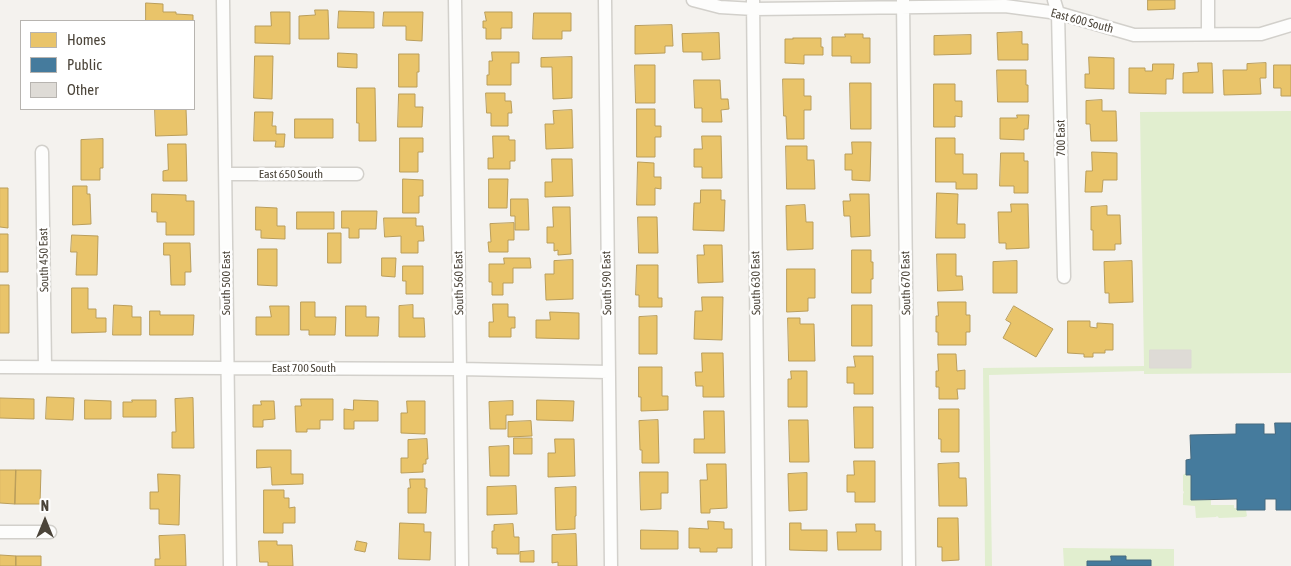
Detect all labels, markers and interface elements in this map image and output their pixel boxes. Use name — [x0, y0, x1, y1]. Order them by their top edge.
street label: East 600 South — [1049, 6, 1115, 36]
legend — [20, 20, 195, 110]
text: Homes — [67, 31, 106, 48]
text: Public — [67, 56, 102, 73]
text: Other — [67, 81, 99, 98]
street label: 700 East — [1053, 119, 1069, 157]
street label: East 650 South — [259, 167, 323, 181]
street label: South 450 East — [36, 228, 52, 292]
street label: South 500 East — [219, 251, 233, 315]
street label: South 560 East — [451, 251, 467, 315]
street label: South 590 East — [599, 251, 615, 315]
street label: South 630 East — [748, 251, 764, 315]
street label: South 670 East — [898, 251, 914, 315]
street label: East 700 South — [272, 361, 336, 375]
north arrow — [20, 496, 70, 546]
text: N — [41, 498, 49, 514]

